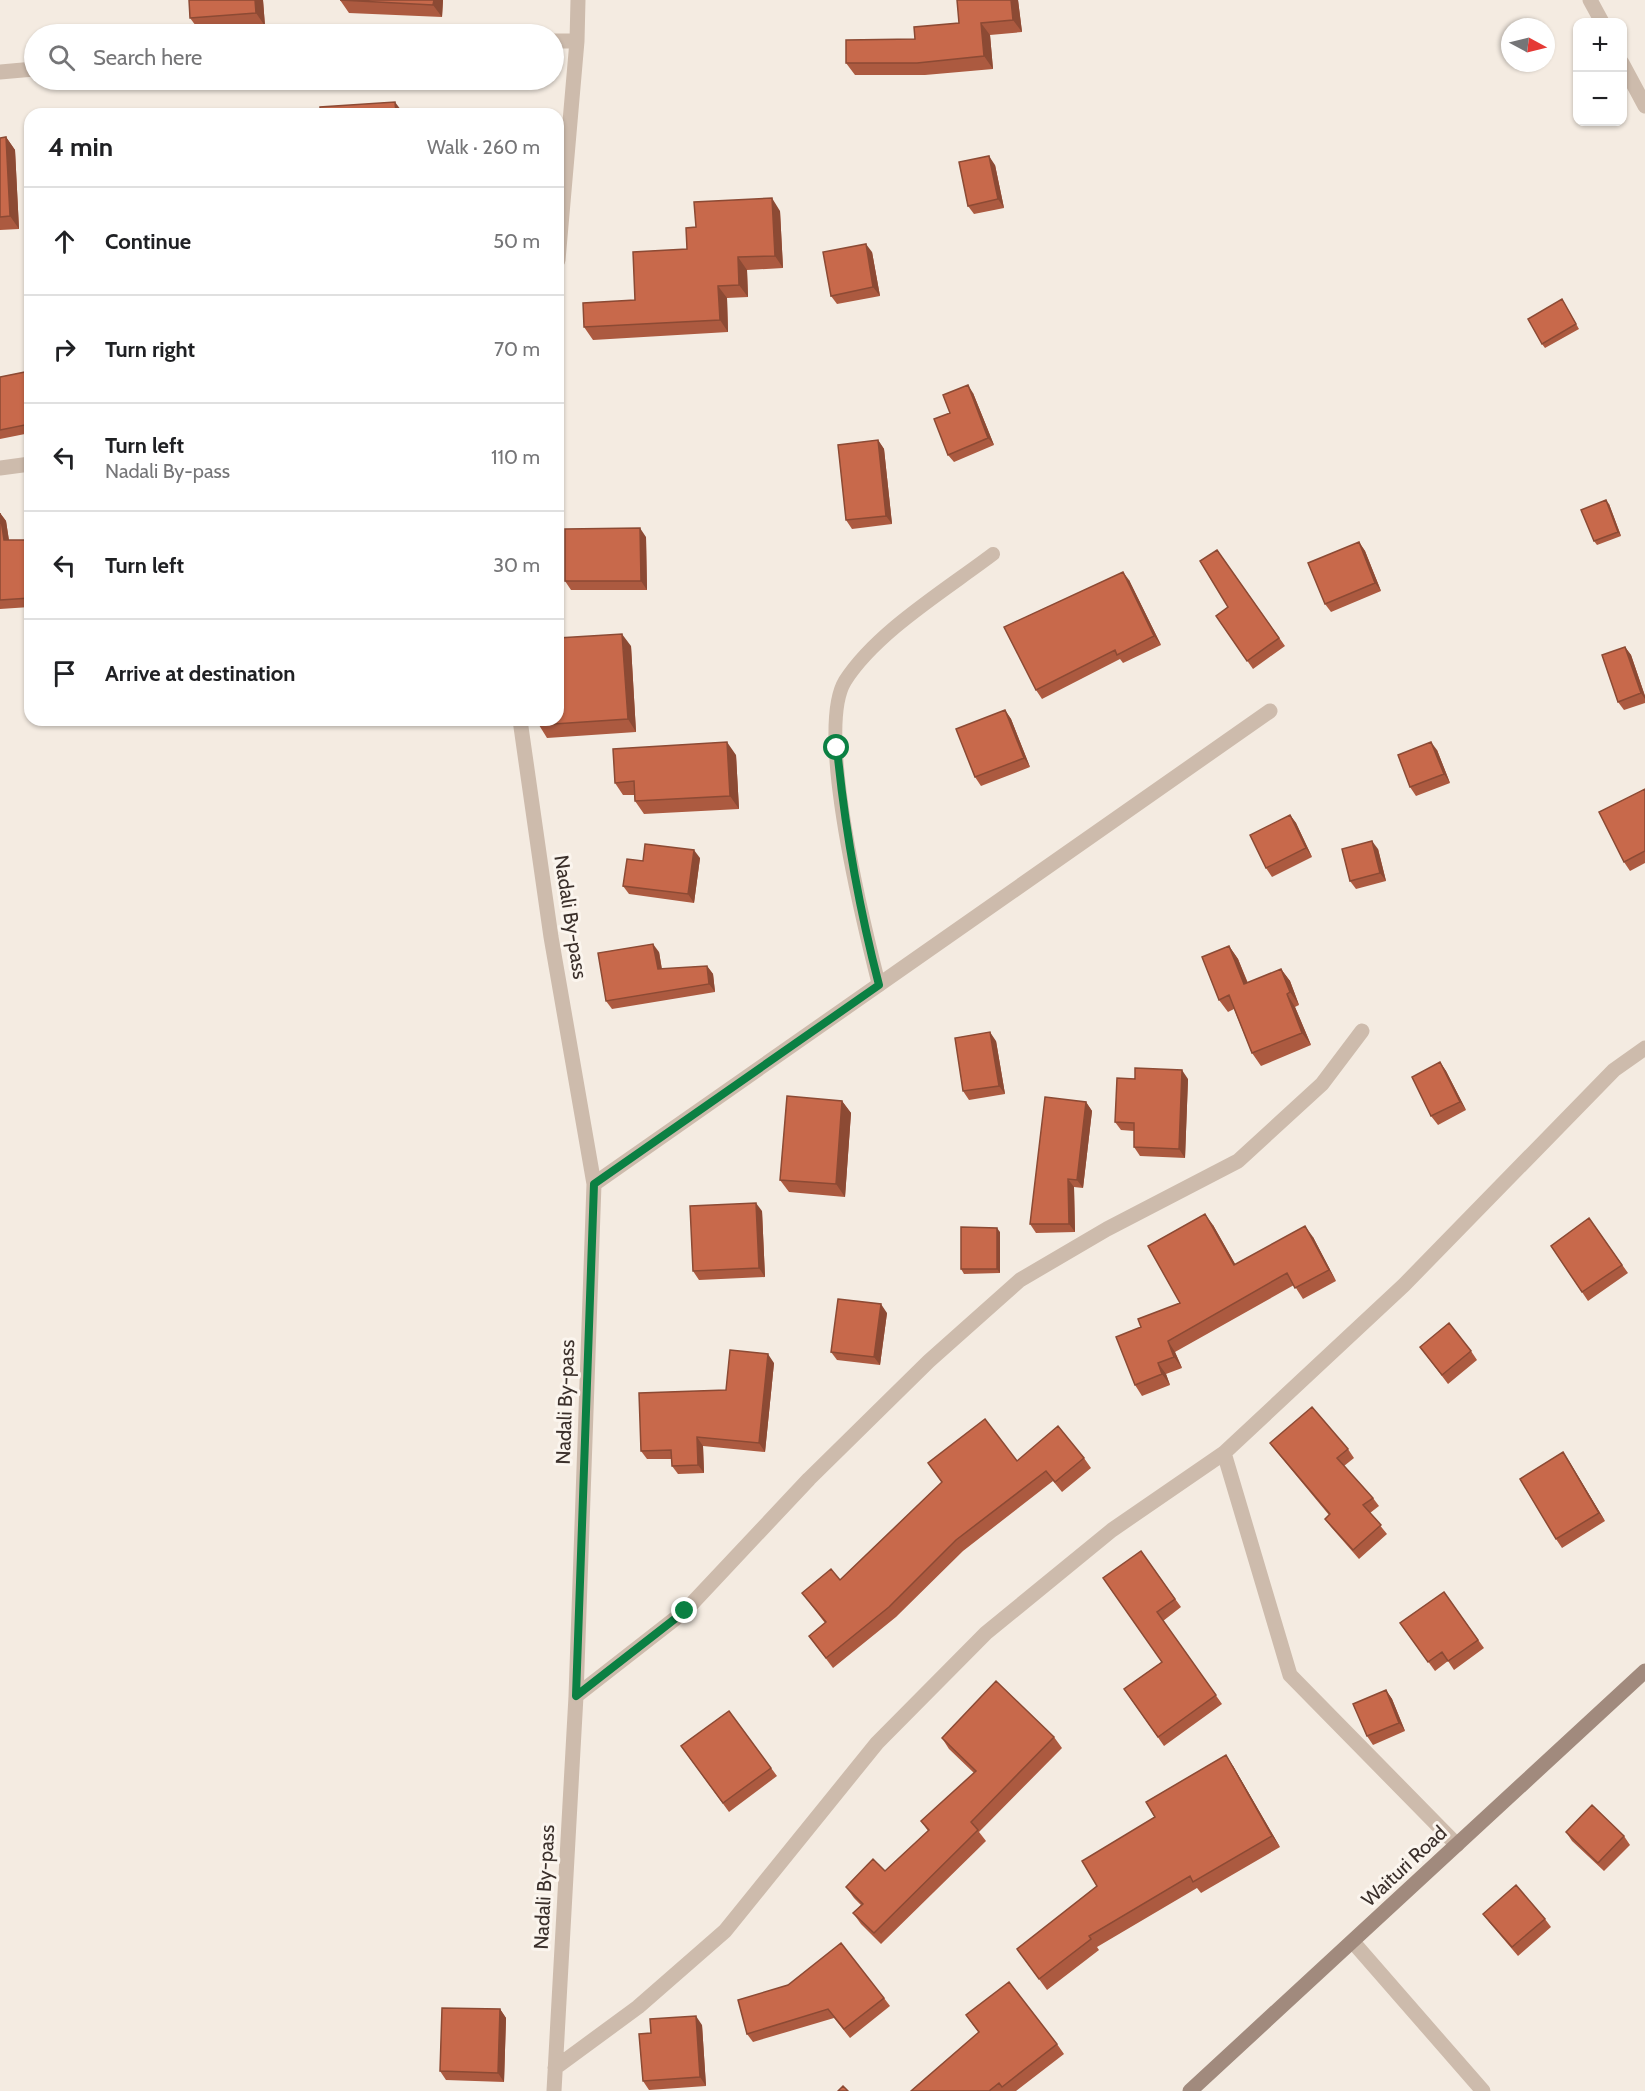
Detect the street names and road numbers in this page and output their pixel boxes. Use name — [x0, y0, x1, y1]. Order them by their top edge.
street label: Nadali By-pass — [549, 853, 593, 981]
street label: Nadali By-pass — [551, 1339, 579, 1465]
street label: Waituri Road — [1356, 1821, 1452, 1911]
street label: Nadali By-pass — [529, 1824, 559, 1950]

